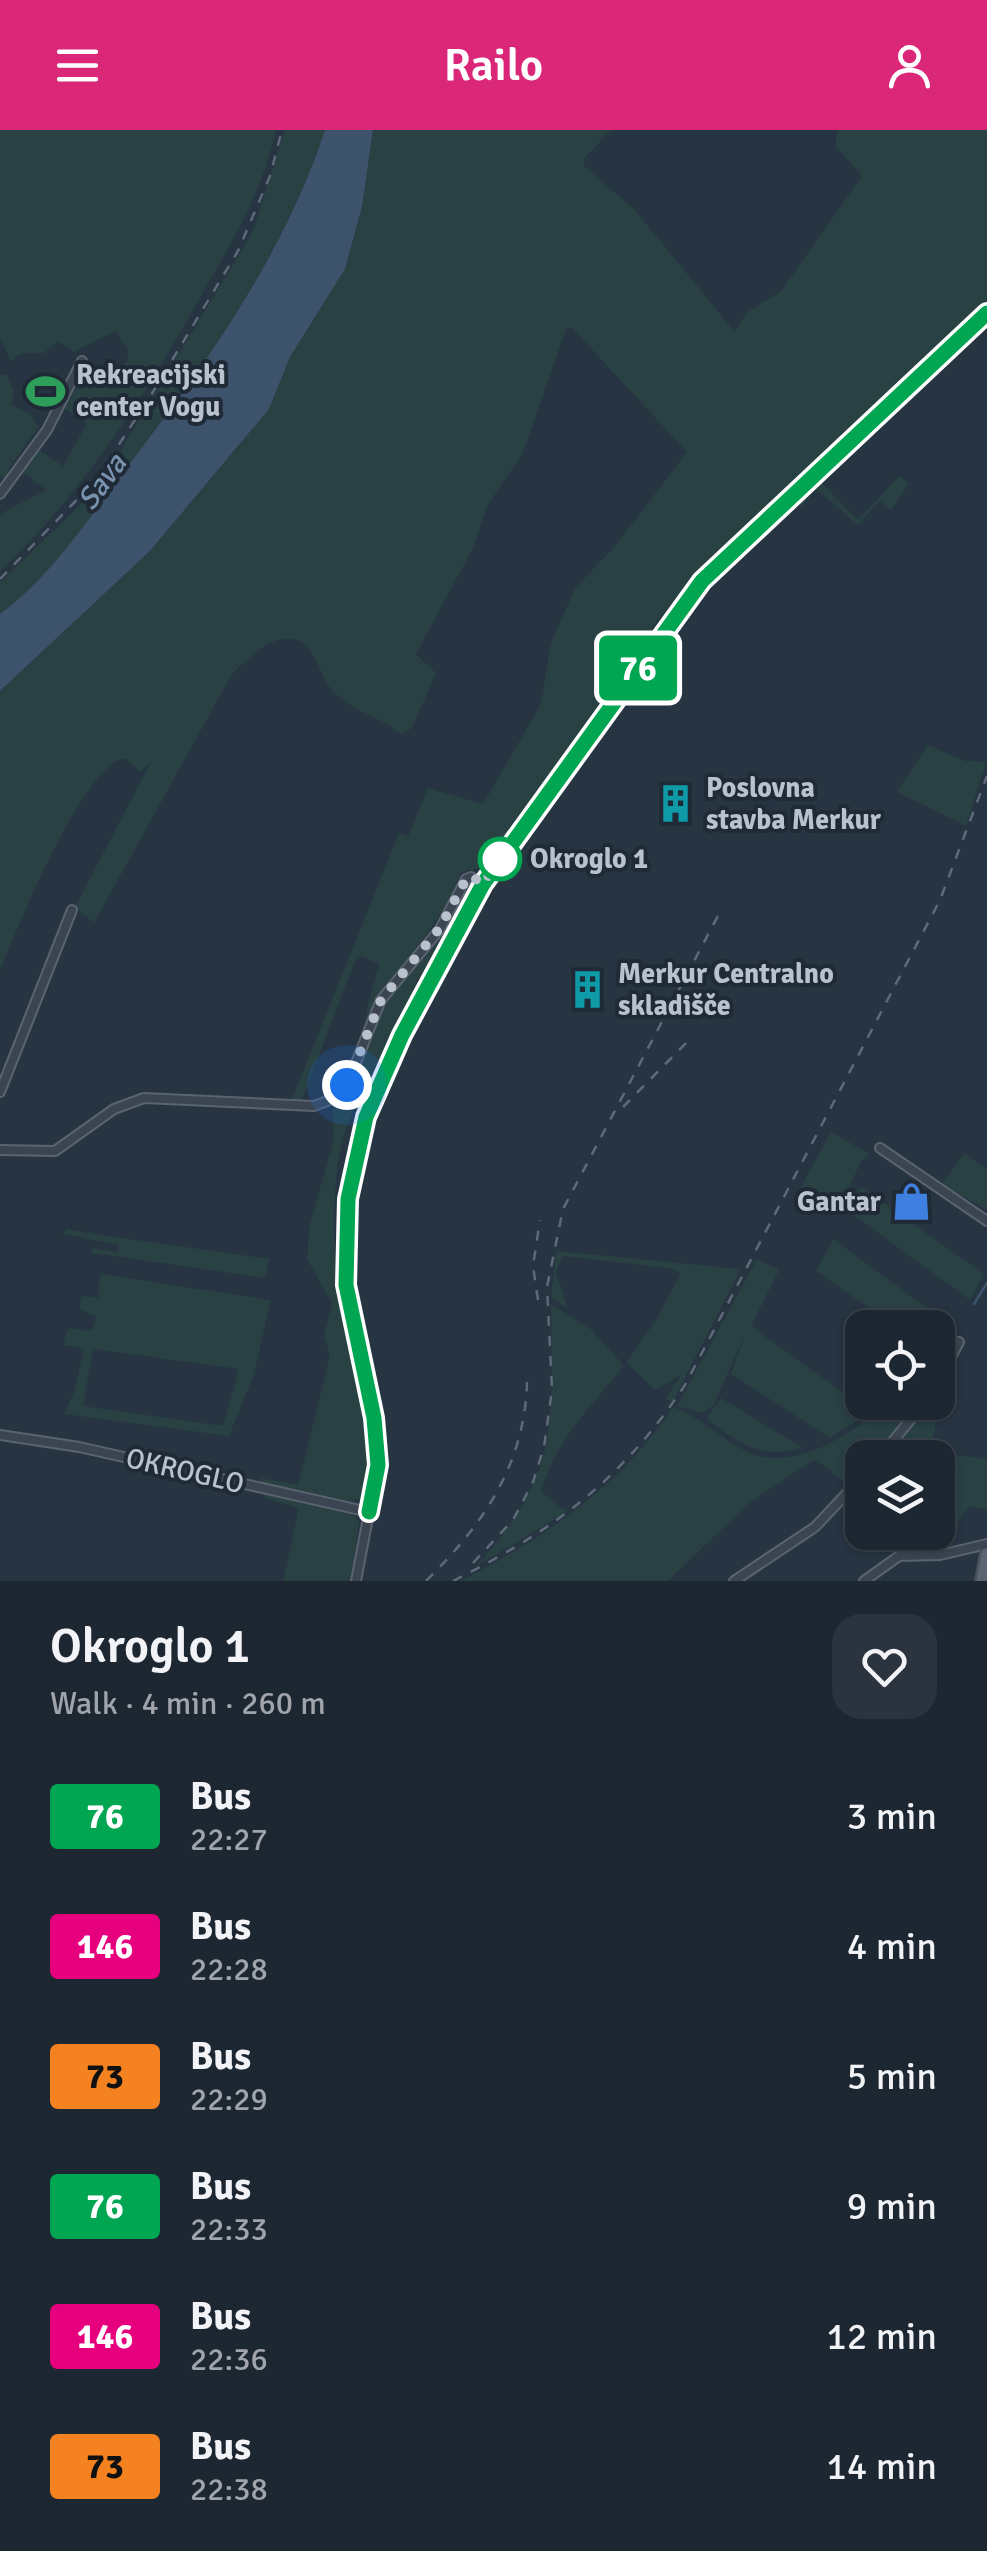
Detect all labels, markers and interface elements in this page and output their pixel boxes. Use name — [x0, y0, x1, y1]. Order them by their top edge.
icon: menu — [50, 38, 105, 93]
text: Railo — [444, 38, 543, 93]
icon: person — [882, 38, 937, 93]
place label: Rekreacijski center Vogu — [76, 358, 226, 424]
sports icon: Rekreacijski center Vogu — [25, 370, 67, 412]
water label: Sava — [69, 446, 135, 517]
line badge: 76 — [593, 636, 683, 700]
text: 76 — [619, 647, 657, 690]
place label: Poslovna stavba Merkur — [706, 771, 882, 837]
building icon: Poslovna stavba Merkur — [655, 783, 697, 825]
marker: Okroglo 1 — [479, 838, 521, 880]
place label: Okroglo 1 — [530, 842, 648, 876]
place label: Merkur Centralno skladišče — [618, 957, 834, 1023]
building icon: Merkur Centralno skladišče — [567, 969, 609, 1011]
your location — [322, 1060, 372, 1110]
shop icon: Gantar — [890, 1181, 932, 1223]
place label: Gantar — [797, 1185, 882, 1219]
map controls — [845, 1310, 955, 1550]
button: locate — [845, 1310, 955, 1420]
button: layers — [845, 1440, 955, 1550]
street label: OKROGLO — [123, 1441, 247, 1501]
button: heart — [832, 1614, 937, 1719]
text: Okroglo 1 — [50, 1617, 250, 1676]
text: Walk · 4 min · 260 m — [50, 1684, 326, 1723]
text: Bus — [190, 1773, 251, 1820]
text: 3 min — [847, 1793, 937, 1840]
text: 76 — [86, 1795, 124, 1838]
text: 22:27 — [190, 1820, 268, 1859]
text: Bus — [190, 1903, 251, 1950]
text: 4 min — [847, 1923, 937, 1970]
text: 146 — [77, 1925, 133, 1968]
text: 22:28 — [190, 1950, 268, 1989]
text: Bus — [190, 2033, 251, 2080]
text: 5 min — [847, 2053, 937, 2100]
text: 73 — [86, 2055, 124, 2098]
text: 22:29 — [190, 2080, 268, 2119]
text: Bus — [190, 2163, 251, 2210]
text: 9 min — [847, 2183, 937, 2230]
text: 76 — [86, 2185, 124, 2228]
text: 22:33 — [190, 2210, 268, 2249]
text: Bus — [190, 2293, 251, 2340]
text: 12 min — [826, 2313, 937, 2360]
text: 146 — [77, 2315, 133, 2358]
text: 22:36 — [190, 2340, 268, 2379]
text: Bus — [190, 2423, 251, 2470]
text: 14 min — [826, 2443, 937, 2490]
text: 73 — [86, 2445, 124, 2488]
text: 22:38 — [190, 2470, 268, 2509]

